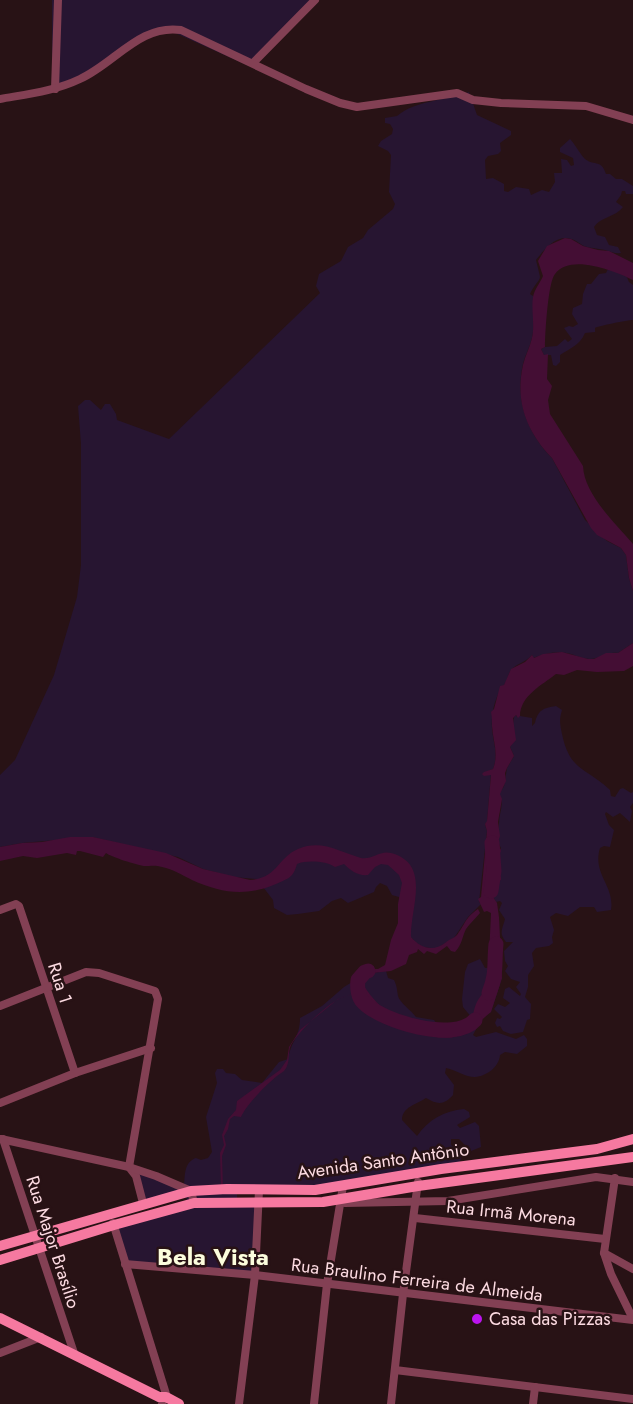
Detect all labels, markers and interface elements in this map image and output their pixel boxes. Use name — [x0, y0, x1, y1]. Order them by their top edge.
street label: Rua 1 — [41, 959, 79, 1007]
street label: Avenida Santo Antônio — [295, 1136, 471, 1186]
street label: Rua Major Brasílio — [19, 1172, 87, 1312]
street label: Rua Irmã Morena — [445, 1193, 577, 1233]
district label: Bela Vista — [157, 1239, 269, 1274]
street label: Rua Braulino Ferreira de Almeida — [290, 1252, 544, 1308]
place label: Casa das Pizzas — [489, 1306, 610, 1332]
marker: Casa das Pizzas — [470, 1312, 484, 1326]

